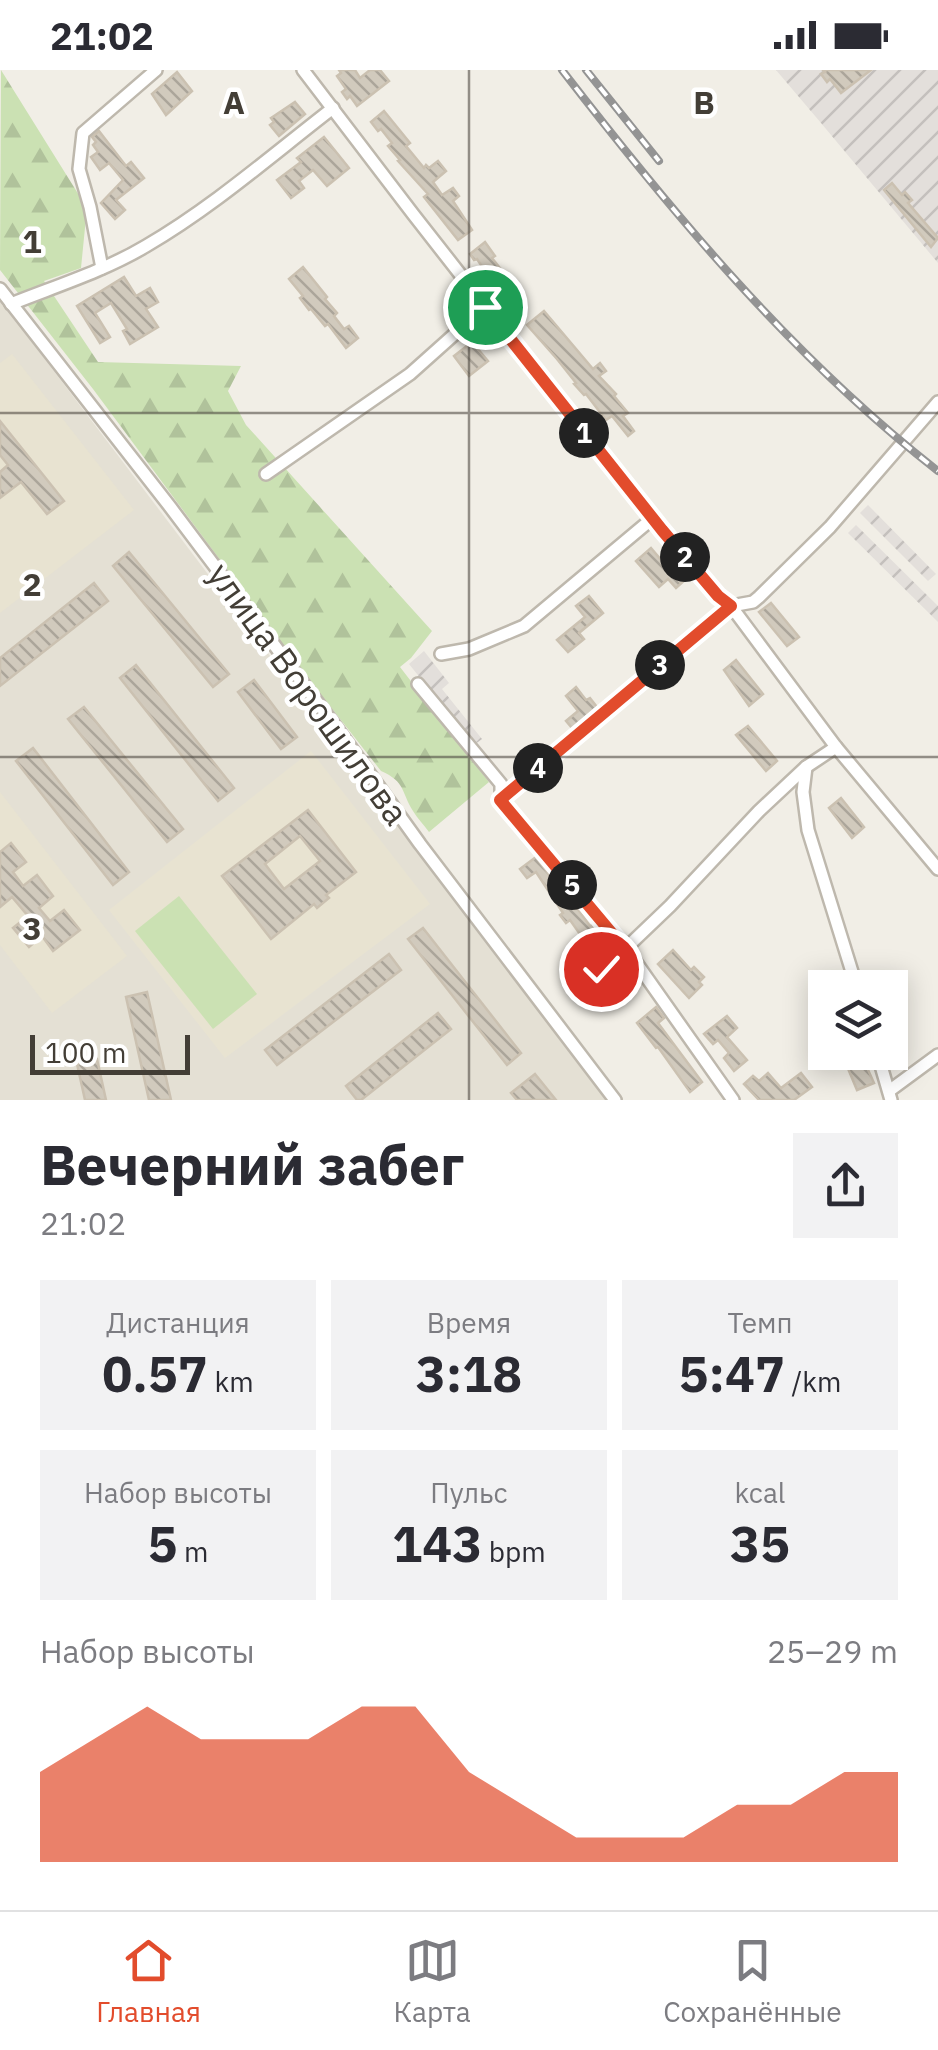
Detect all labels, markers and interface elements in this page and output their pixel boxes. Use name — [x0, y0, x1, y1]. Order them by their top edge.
text: 21:02 — [50, 11, 154, 60]
text: A — [223, 81, 245, 123]
text: B — [693, 81, 715, 123]
text: 1 — [22, 220, 42, 262]
pin — [443, 265, 528, 350]
icon: arrive — [458, 280, 513, 335]
pin: 1 — [559, 408, 609, 458]
text: 1 — [576, 414, 592, 451]
pin: 2 — [660, 532, 710, 582]
text: 2 — [677, 538, 693, 575]
street label: улица Ворошилова — [198, 553, 420, 834]
text: 2 — [22, 563, 42, 605]
pin: 3 — [635, 640, 685, 690]
text: 3 — [652, 646, 668, 683]
pin: 4 — [513, 743, 563, 793]
text: 4 — [530, 749, 546, 786]
pin: 5 — [547, 860, 597, 910]
text: 5 — [564, 866, 580, 903]
text: 3 — [22, 907, 42, 949]
pin — [559, 927, 644, 1012]
icon: check — [574, 942, 629, 997]
map controls — [808, 970, 908, 1070]
button: layers — [808, 970, 908, 1070]
scale bar — [30, 1030, 190, 1074]
text: 100 m — [45, 1034, 126, 1071]
text: Вечерний забег — [40, 1129, 464, 1200]
button: share — [793, 1133, 898, 1238]
text: 21:02 — [40, 1202, 126, 1244]
text: Дистанция — [106, 1304, 250, 1341]
text: Время — [427, 1304, 511, 1341]
text: Темп — [727, 1304, 793, 1341]
text: 0.57 — [102, 1341, 208, 1406]
text: 3:18 — [416, 1341, 522, 1406]
text: 5:47 — [678, 1341, 785, 1406]
text: km — [208, 1363, 254, 1400]
text: /km — [785, 1363, 842, 1400]
text: Набор высоты — [84, 1474, 272, 1511]
text: Пульс — [430, 1474, 508, 1511]
text: kcal — [735, 1474, 785, 1511]
text: 5 — [147, 1511, 177, 1576]
text: 143 — [392, 1511, 482, 1576]
text: 35 — [730, 1511, 790, 1576]
text: m — [177, 1533, 209, 1570]
text: bpm — [482, 1533, 546, 1570]
text: Набор высоты — [40, 1630, 255, 1672]
text: 25–29 m — [767, 1630, 898, 1672]
tab: Главная — [96, 1933, 201, 2030]
tab: Карта — [394, 1933, 471, 2030]
tab: Сохранённые — [663, 1933, 842, 2030]

